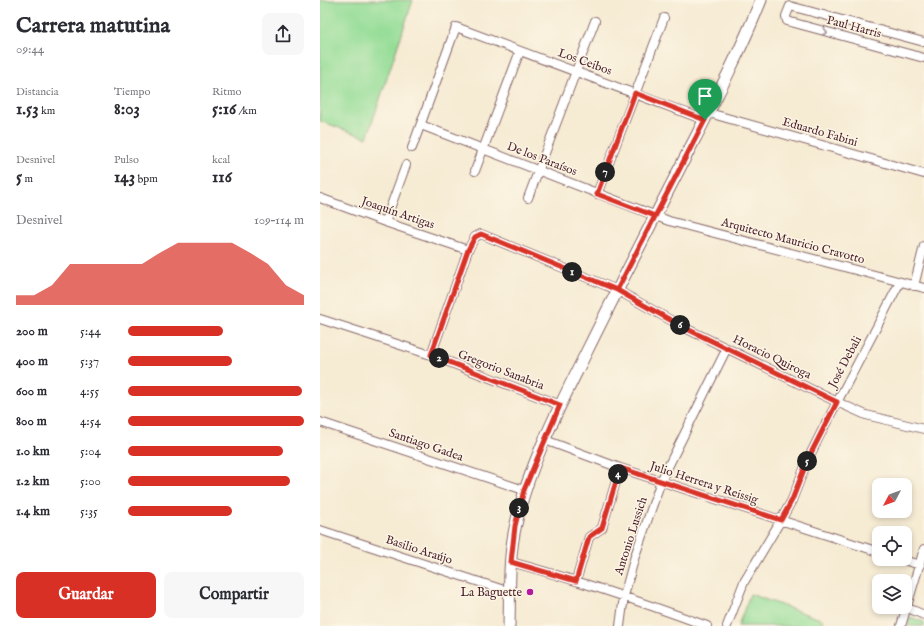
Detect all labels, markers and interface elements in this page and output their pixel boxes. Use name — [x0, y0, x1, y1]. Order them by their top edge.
text: Carrera matutina — [16, 12, 170, 40]
button: share — [262, 13, 304, 55]
street label: Paul Harris — [825, 13, 883, 41]
one-way arrow — [821, 27, 828, 36]
text: 09:44 — [16, 41, 44, 58]
street label: Los Ceibos — [556, 45, 614, 79]
pin — [688, 79, 722, 120]
text: Distancia — [16, 85, 58, 99]
text: Tiempo — [114, 85, 150, 99]
text: Ritmo — [212, 85, 241, 99]
icon: arrive — [694, 85, 716, 107]
text: 1.53 — [16, 99, 39, 120]
text: 8:03 — [114, 99, 140, 120]
text: 5:16 — [212, 99, 236, 120]
text: km — [39, 104, 55, 118]
text: /km — [236, 104, 257, 118]
street label: Eduardo Fabini — [781, 114, 859, 150]
street label: De los Paraísos — [505, 139, 579, 179]
text: Desnivel — [16, 153, 55, 167]
text: Pulso — [114, 153, 139, 167]
text: kcal — [212, 153, 230, 167]
pin: 7 — [595, 162, 615, 182]
text: 7 — [602, 165, 608, 179]
text: 5 — [16, 167, 22, 188]
text: 143 — [114, 167, 135, 188]
text: 116 — [212, 167, 232, 188]
text: m — [22, 172, 33, 186]
text: bpm — [135, 172, 158, 186]
street label: Joaquín Artigas — [357, 193, 437, 233]
text: Desnivel — [16, 212, 63, 229]
text: 109–114 m — [254, 212, 304, 229]
street label: Arquitecto Mauricio Cravotto — [718, 214, 867, 268]
pin: 1 — [562, 262, 582, 282]
text: 1 — [570, 265, 574, 279]
pin: 6 — [670, 315, 690, 335]
text: 6 — [678, 318, 682, 332]
text: 200 m — [16, 323, 48, 340]
text: 5:44 — [80, 323, 101, 340]
street label: Horacio Quiroga — [730, 332, 814, 383]
street label: José Debali — [824, 333, 866, 393]
street label: Gregorio Sanabria — [456, 347, 547, 394]
pin: 2 — [429, 348, 449, 368]
text: 2 — [436, 351, 442, 365]
text: 400 m — [16, 353, 48, 370]
text: 5:37 — [80, 353, 99, 370]
text: 600 m — [16, 383, 47, 400]
text: 4:55 — [80, 383, 99, 400]
text: 800 m — [16, 413, 47, 430]
text: 4:54 — [80, 413, 101, 430]
street label: Santiago Gadea — [387, 425, 466, 465]
text: 1.0 km — [16, 443, 50, 460]
text: 5:04 — [80, 443, 101, 460]
pin: 5 — [797, 451, 817, 471]
text: 5 — [805, 454, 809, 468]
street label: Julio Herrera y Reissig — [646, 458, 761, 509]
pin: 4 — [608, 464, 628, 484]
text: 4 — [615, 467, 621, 481]
text: 1.2 km — [16, 473, 50, 490]
text: 5:00 — [80, 473, 101, 490]
north arrow — [872, 478, 912, 518]
map controls — [872, 478, 912, 614]
street label: Antonio Lussich — [611, 494, 651, 578]
pin: 3 — [509, 498, 529, 518]
text: 3 — [517, 501, 521, 515]
text: 1.4 km — [16, 503, 50, 520]
text: 5:35 — [80, 503, 98, 520]
button: locate — [872, 526, 912, 566]
street label: Basilio Araújo — [384, 532, 455, 568]
button: Guardar — [16, 572, 156, 618]
button: Compartir — [164, 572, 304, 618]
button: layers — [872, 574, 912, 614]
place label: La Baguette — [461, 585, 522, 600]
marker: La Baguette — [525, 587, 535, 597]

